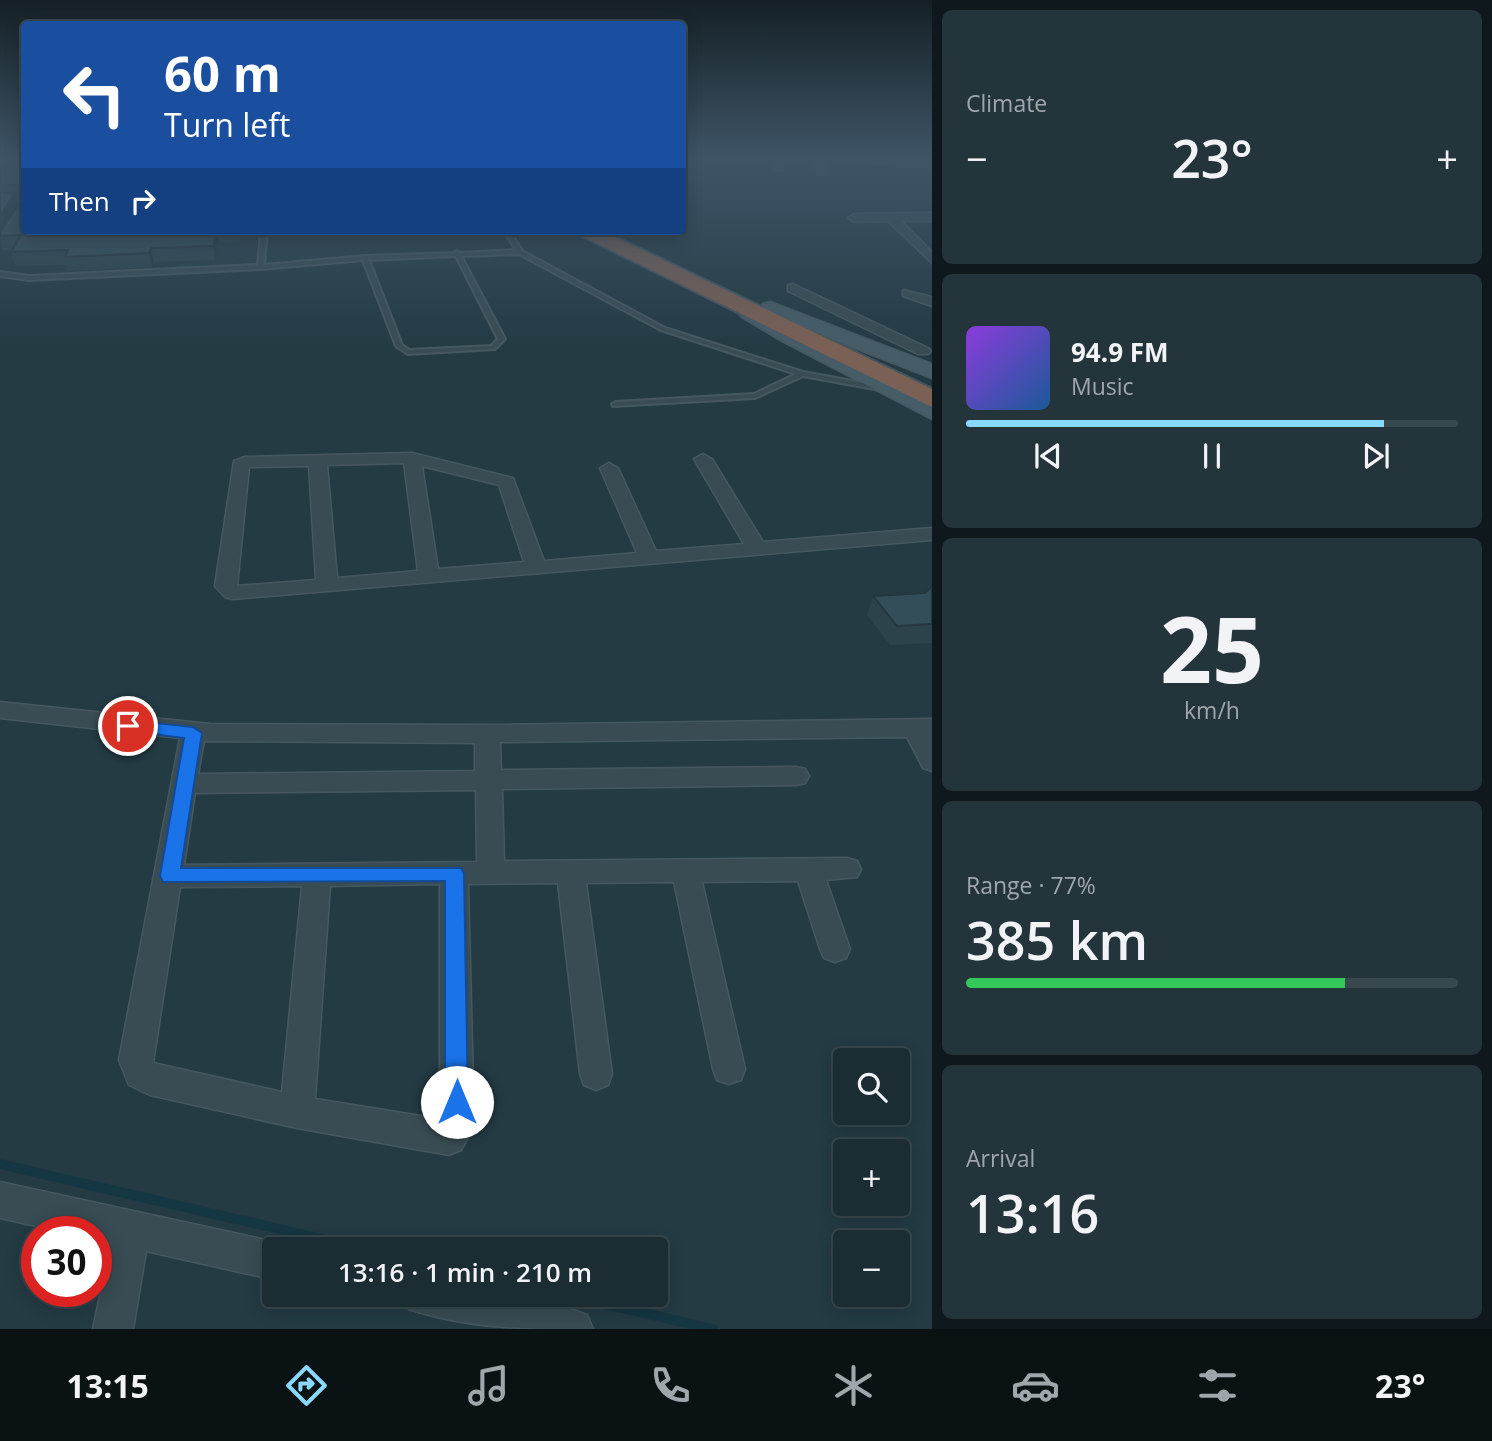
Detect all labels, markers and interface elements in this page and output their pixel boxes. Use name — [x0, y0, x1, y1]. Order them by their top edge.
text: 60 m — [164, 40, 281, 106]
icon: left — [49, 49, 140, 140]
text: Climate — [966, 87, 1047, 119]
text: Turn left — [164, 103, 290, 146]
text: 23° — [1171, 122, 1253, 193]
text: − — [966, 132, 988, 184]
text: + — [1436, 132, 1458, 184]
icon: right — [124, 182, 162, 220]
text: Then — [49, 183, 110, 219]
text: 94.9 FM — [1071, 334, 1169, 370]
text: Music — [1071, 370, 1134, 402]
icon: previous — [1029, 437, 1067, 475]
icon: pause — [1193, 437, 1231, 475]
icon: next — [1357, 437, 1395, 475]
text: 25 — [1160, 586, 1264, 710]
text: km/h — [1184, 694, 1240, 726]
pin — [98, 696, 158, 756]
icon: arrive — [109, 707, 147, 745]
text: Range · 77% — [966, 869, 1096, 901]
text: 385 km — [966, 904, 1148, 975]
map controls — [833, 1048, 910, 1307]
button: search — [833, 1048, 910, 1125]
position arrow — [420, 1065, 494, 1139]
button: + — [833, 1139, 910, 1216]
text: Arrival — [966, 1142, 1035, 1174]
text: 13:16 — [966, 1177, 1099, 1248]
speed limit sign: 30 — [21, 1216, 112, 1307]
button: − — [833, 1230, 910, 1307]
text: 13:16 · 1 min · 210 m — [338, 1254, 592, 1290]
icon: directions — [282, 1361, 331, 1410]
icon: music — [464, 1361, 513, 1410]
icon: phone — [646, 1361, 695, 1410]
icon: climate — [829, 1361, 878, 1410]
icon: car — [1011, 1361, 1060, 1410]
icon: filters — [1193, 1361, 1242, 1410]
text: 13:15 — [67, 1364, 149, 1407]
text: 23° — [1375, 1364, 1425, 1407]

